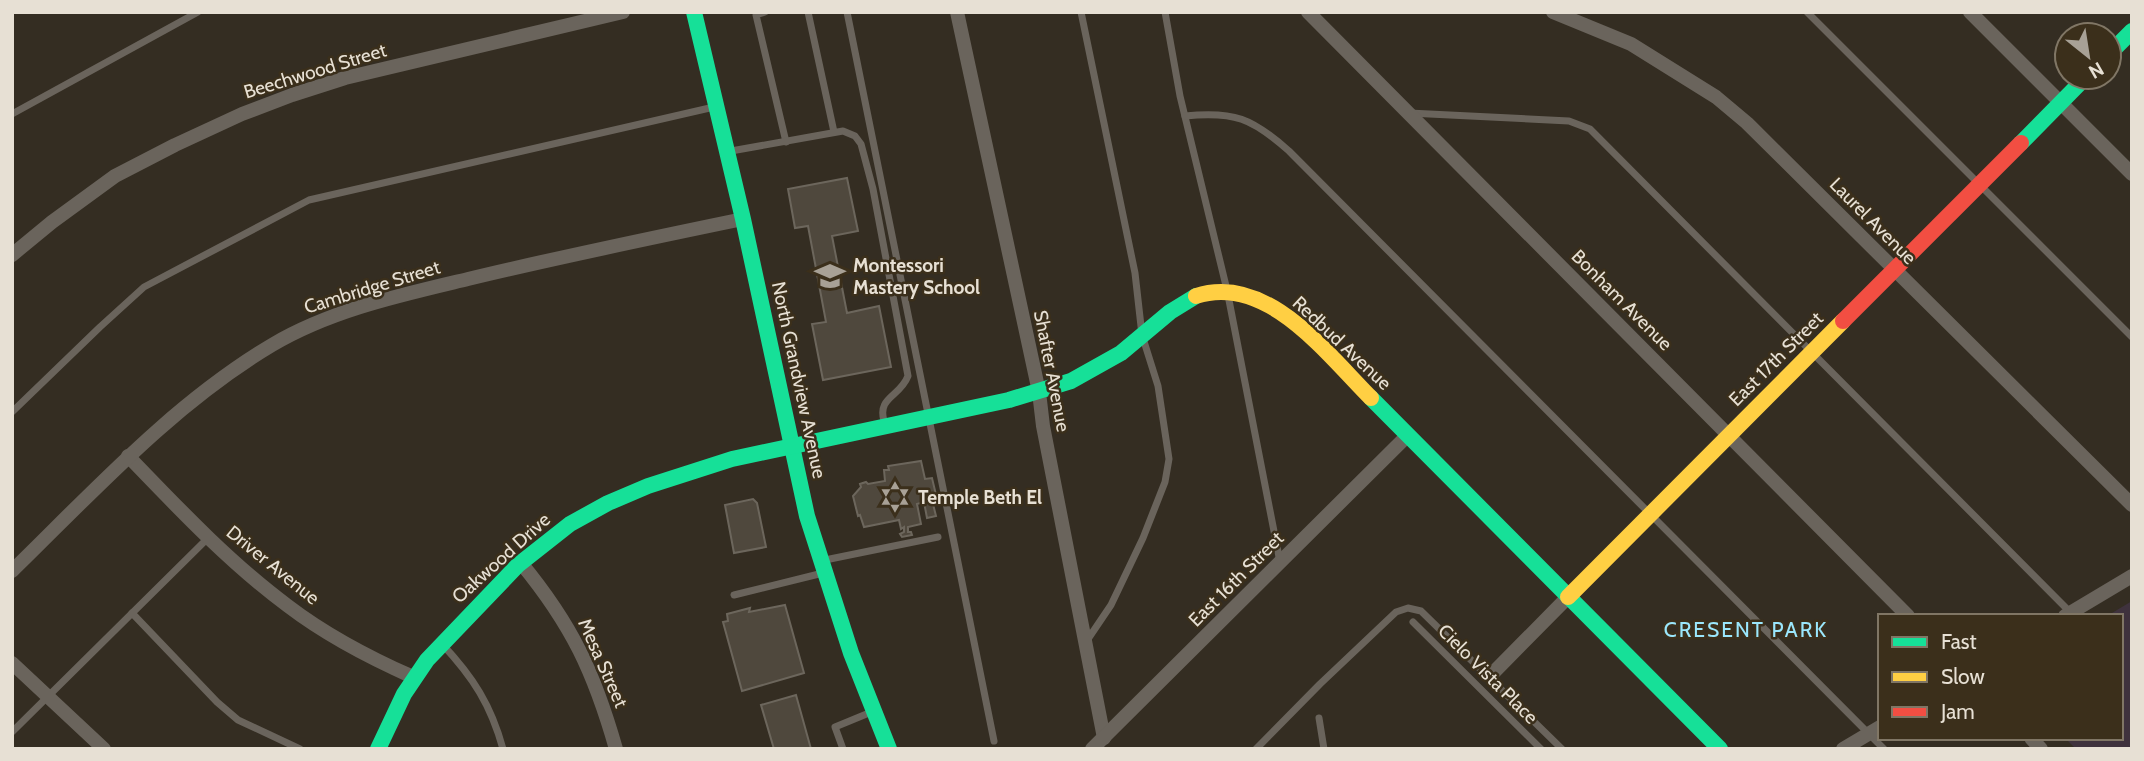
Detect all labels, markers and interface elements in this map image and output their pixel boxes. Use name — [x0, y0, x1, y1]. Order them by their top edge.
north arrow — [2053, 21, 2123, 91]
street label: Beechwood Street — [241, 38, 390, 104]
text: N — [2085, 57, 2108, 84]
street label: Laurel Avenue — [1825, 173, 1921, 269]
street label: Bonham Avenue — [1567, 245, 1677, 355]
place label: Montessori Mastery School — [853, 254, 980, 299]
street label: Cambridge Street — [301, 255, 443, 319]
school or university icon: Montessori Mastery School — [813, 259, 847, 293]
street label: North Grandview Avenue — [767, 279, 831, 481]
street label: Redbud Avenue — [1288, 291, 1396, 395]
street label: East 17th Street — [1724, 307, 1828, 411]
street label: Shafter Avenue — [1029, 308, 1075, 434]
synagogue icon: Temple Beth El — [878, 480, 912, 514]
place label: Temple Beth El — [918, 486, 1042, 509]
street label: Oakwood Drive — [447, 508, 555, 608]
street label: Driver Avenue — [222, 520, 324, 610]
street label: East 16th Street — [1184, 526, 1289, 631]
legend — [1878, 614, 2123, 740]
street label: Mesa Street — [573, 615, 633, 712]
district label: CRESENT PARK — [1664, 617, 1828, 642]
street label: Cielo Vista Place — [1433, 619, 1543, 729]
text: Fast — [1941, 629, 1977, 654]
text: Slow — [1941, 664, 1985, 689]
text: Jam — [1940, 699, 1975, 724]

